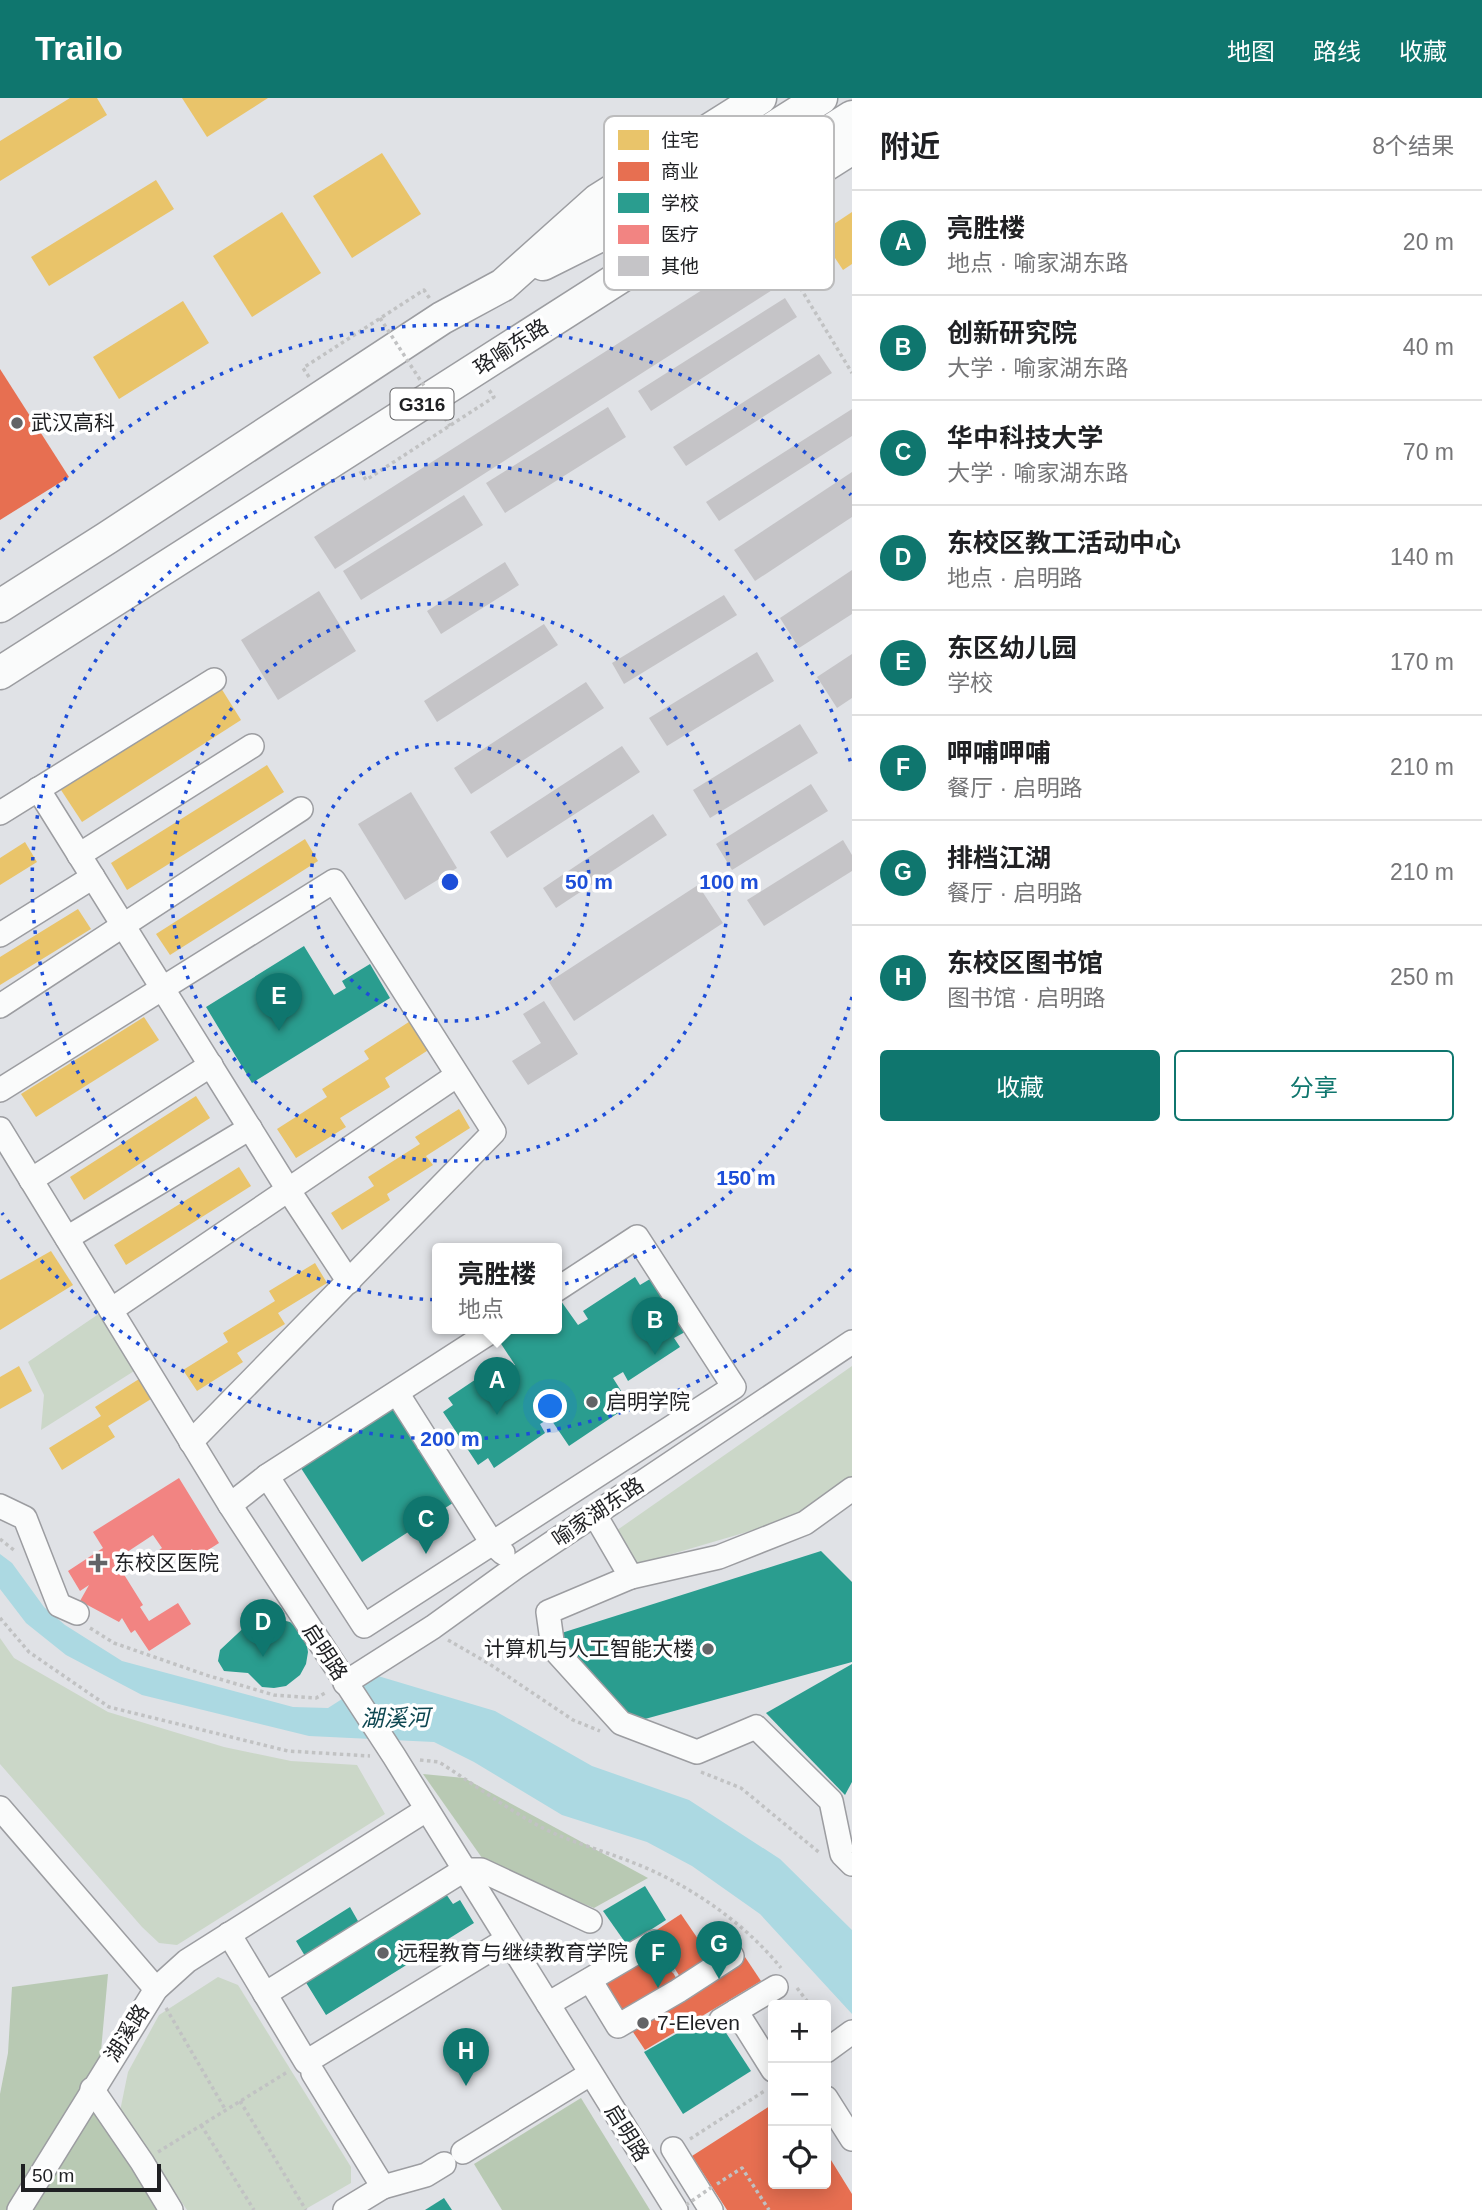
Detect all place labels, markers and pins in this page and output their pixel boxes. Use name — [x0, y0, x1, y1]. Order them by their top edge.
place label: 武汉高科 — [31, 411, 115, 434]
marker: 武汉高科 — [9, 415, 25, 431]
centre of rings — [438, 870, 462, 894]
pin: E — [256, 973, 302, 1031]
pin: B — [632, 1297, 678, 1355]
pin: A — [474, 1357, 520, 1415]
place label: 启明学院 — [606, 1390, 690, 1413]
marker: 启明学院 — [584, 1394, 600, 1410]
pin: C — [403, 1496, 449, 1554]
place label: 东校区医院 — [114, 1551, 219, 1574]
marker: 东校区医院 — [88, 1553, 108, 1573]
pin: D — [240, 1599, 286, 1657]
place label: 计算机与人工智能大楼 — [484, 1637, 694, 1660]
marker: 计算机与人工智能大楼 — [700, 1641, 716, 1657]
pin: G — [696, 1921, 742, 1979]
pin: F — [635, 1930, 681, 1988]
place label: 远程教育与继续教育学院 — [397, 1941, 628, 1964]
marker: 远程教育与继续教育学院 — [375, 1945, 391, 1961]
place label: 7-Eleven — [657, 2011, 740, 2034]
marker: 7-Eleven — [635, 2015, 651, 2031]
pin: H — [443, 2028, 489, 2086]

